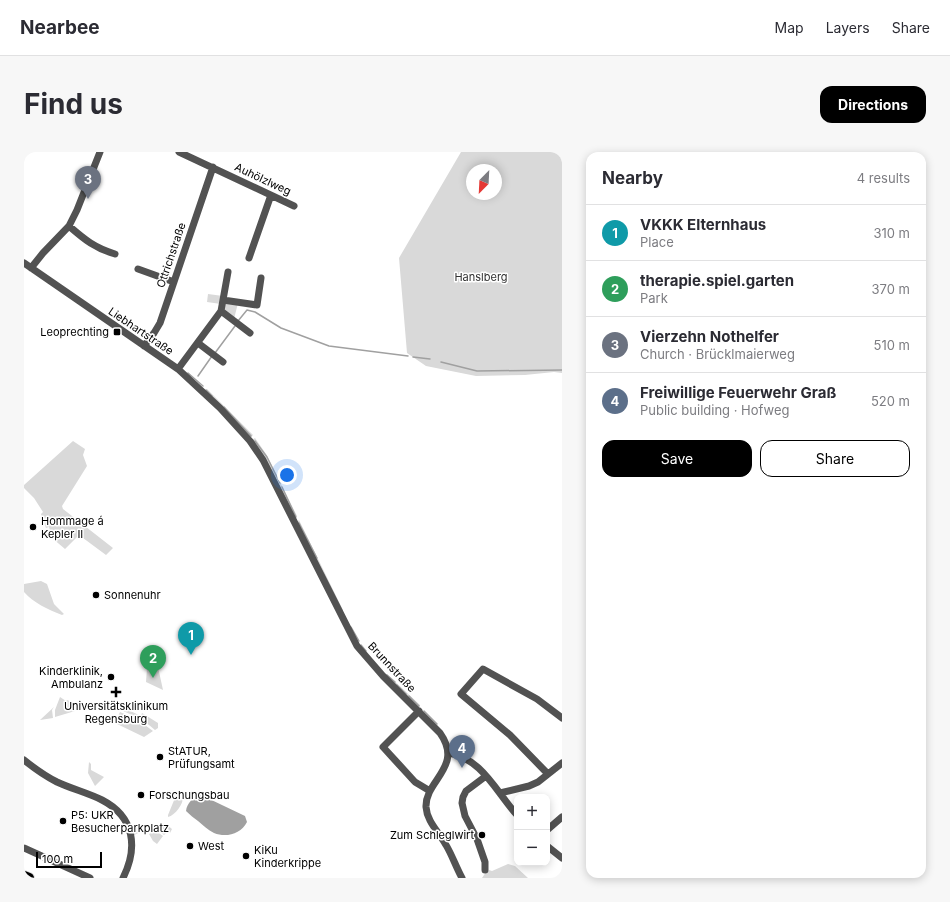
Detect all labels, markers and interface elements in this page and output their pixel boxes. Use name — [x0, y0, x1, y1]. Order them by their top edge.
text: Nearbee — [20, 16, 100, 39]
text: Map — [775, 19, 804, 36]
text: Layers — [826, 19, 870, 36]
text: Share — [892, 19, 930, 36]
button: Directions — [820, 86, 926, 123]
text: Find us — [24, 87, 123, 121]
street label: Auhölzlweg — [233, 160, 293, 198]
north arrow — [466, 164, 502, 200]
pin: 3 — [75, 166, 101, 199]
text: Nearby — [602, 168, 663, 188]
text: 4 results — [857, 170, 910, 186]
text: VKKK Elternhaus — [640, 215, 766, 234]
street label: Ottrichstraße — [153, 221, 189, 289]
text: 1 — [612, 225, 618, 241]
text: 310 m — [873, 225, 910, 241]
text: Place — [640, 234, 674, 250]
park label: Hanslberg — [454, 270, 508, 284]
text: therapie.spiel.garten — [640, 271, 794, 290]
text: 2 — [611, 281, 619, 297]
text: 370 m — [872, 281, 910, 297]
text: Park — [640, 290, 668, 306]
street label: Liebhartstraße — [106, 304, 176, 358]
place label: Leoprechting — [40, 325, 109, 339]
marker: Leoprechting — [112, 327, 122, 337]
text: Vierzehn Nothelfer — [640, 327, 779, 346]
text: 3 — [611, 337, 619, 353]
text: 510 m — [874, 337, 910, 353]
text: Church · Brücklmaierweg — [640, 346, 795, 362]
text: Freiwillige Feuerwehr Graß — [640, 383, 836, 402]
text: 4 — [611, 393, 619, 409]
text: 520 m — [871, 393, 910, 409]
text: Public building · Hofweg — [640, 402, 790, 418]
button: Save — [602, 440, 752, 477]
button: Share — [760, 440, 910, 477]
your location — [277, 465, 297, 485]
place label: Hommage á Kepler II — [41, 514, 104, 541]
marker: Hommage á Kepler II — [28, 522, 38, 532]
place label: Sonnenuhr — [104, 588, 161, 602]
marker: Sonnenuhr — [91, 590, 101, 600]
pin: 1 — [178, 622, 204, 655]
street label: Brunnstraße — [365, 639, 419, 695]
pin: 2 — [140, 645, 166, 678]
place label: Kinderklinik, Ambulanz — [39, 664, 103, 691]
marker: Kinderklinik, Ambulanz — [106, 672, 116, 682]
marker: Universitätsklinikum Regensburg — [110, 686, 122, 698]
place label: Universitätsklinikum Regensburg — [64, 699, 168, 726]
pin: 4 — [449, 735, 475, 768]
place label: StATUR, Prüfungsamt — [168, 744, 235, 771]
marker: StATUR, Prüfungsamt — [155, 752, 165, 762]
place label: Forschungsbau — [149, 788, 229, 802]
marker: Forschungsbau — [136, 790, 146, 800]
map controls — [514, 794, 550, 866]
button: + — [514, 794, 550, 830]
place label: P5: UKR Besucherparkplatz — [71, 808, 169, 835]
marker: P5: UKR Besucherparkplatz — [58, 816, 68, 826]
place label: Zum Schleglwirt — [390, 828, 474, 842]
marker: Zum Schleglwirt — [477, 830, 487, 840]
button: − — [514, 830, 550, 866]
place label: West — [198, 839, 224, 853]
marker: West — [185, 841, 195, 851]
place label: KiKu Kinderkrippe — [254, 843, 321, 870]
scale bar — [36, 850, 102, 869]
marker: KiKu Kinderkrippe — [241, 851, 251, 861]
text: 100 m — [42, 852, 73, 866]

